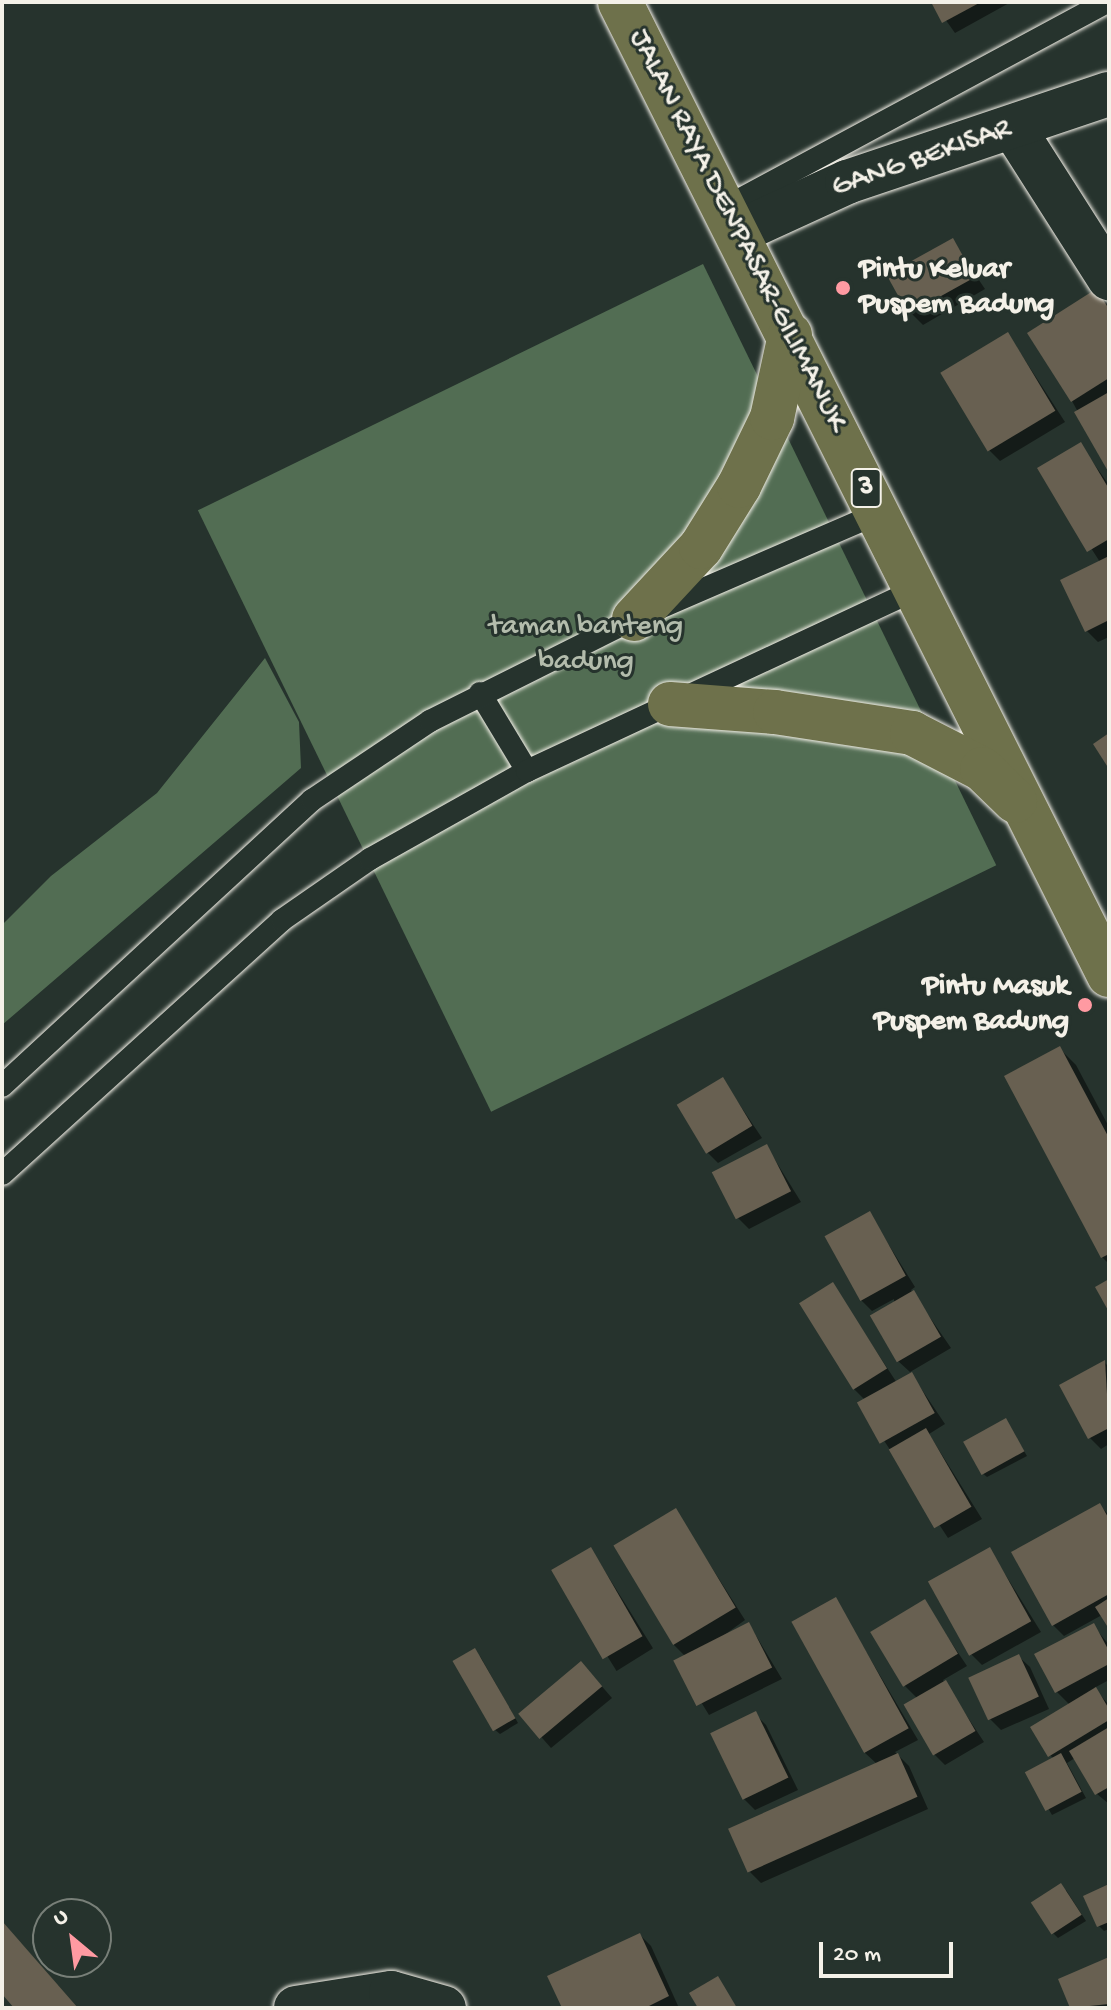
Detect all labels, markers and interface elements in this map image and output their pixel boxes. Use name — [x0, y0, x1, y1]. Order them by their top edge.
street label: JALAN RAYA DENPASAR-GILIMANUK — [619, 24, 853, 438]
street label: GANG BEKISAR — [828, 112, 1016, 208]
place label: Pintu Keluar Puspem Badung — [859, 253, 1054, 324]
marker: Pintu Keluar Puspem Badung — [834, 279, 852, 297]
road number: 3 — [850, 464, 882, 512]
park label: taman banteng badung — [489, 610, 683, 680]
place label: Pintu Masuk Puspem Badung — [874, 970, 1069, 1040]
marker: Pintu Masuk Puspem Badung — [1076, 996, 1094, 1014]
north arrow — [32, 1898, 112, 1978]
text: U — [49, 1904, 73, 1933]
scale bar — [823, 1926, 957, 1976]
text: 20 m — [833, 1941, 881, 1970]

